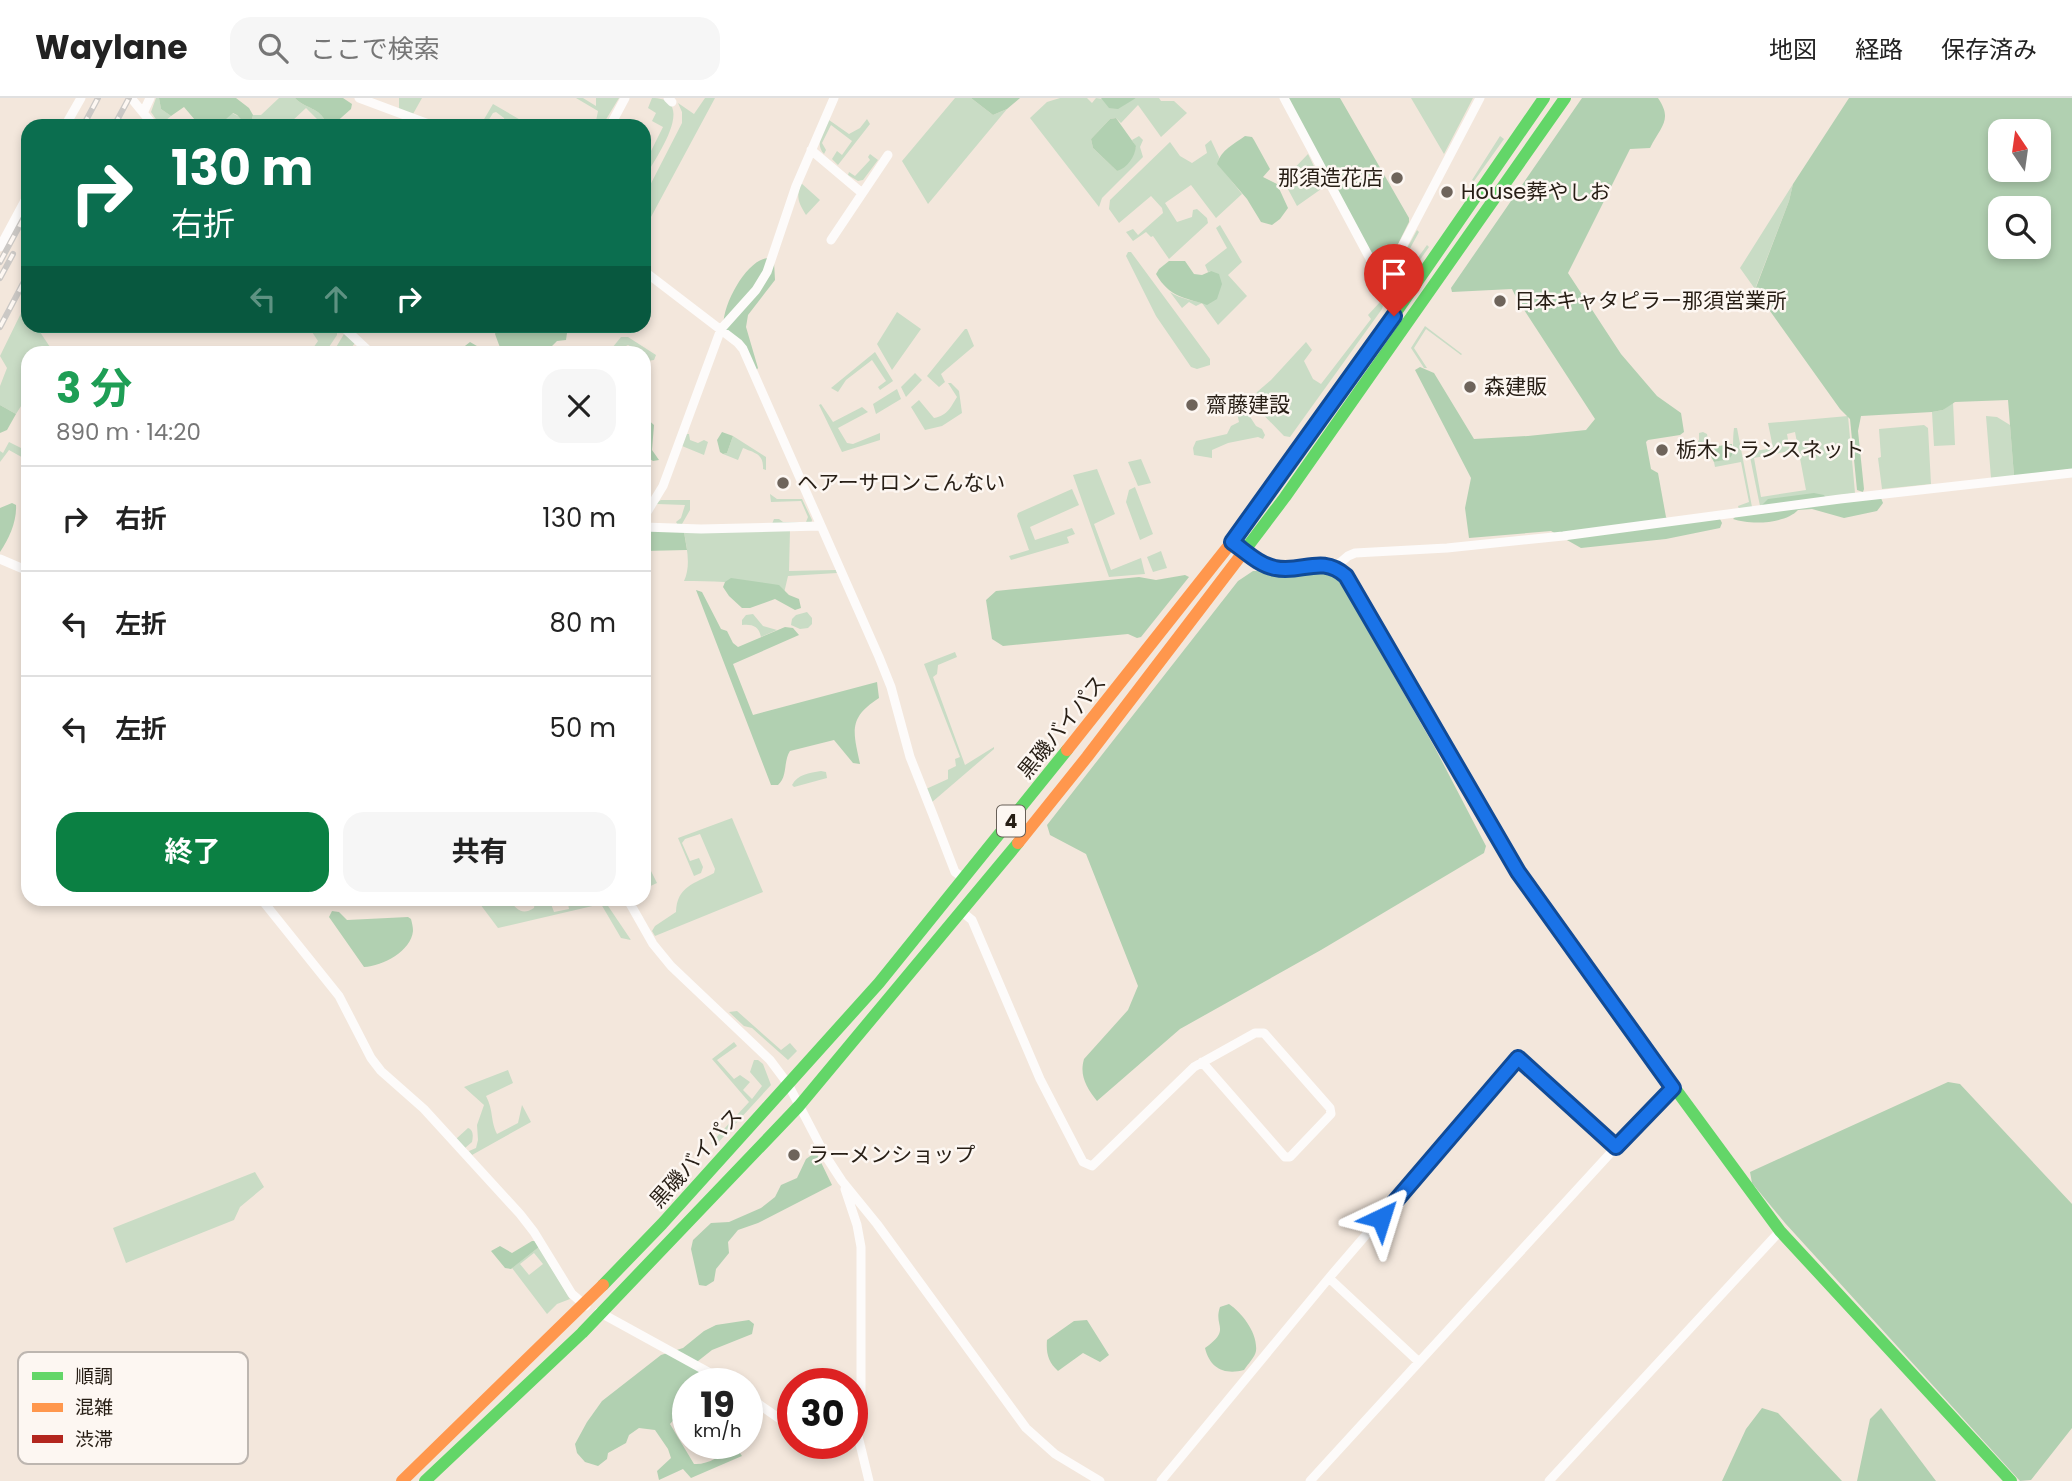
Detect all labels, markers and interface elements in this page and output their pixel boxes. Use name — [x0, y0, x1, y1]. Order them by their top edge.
search box — [230, 17, 720, 80]
text: Waylane — [35, 24, 188, 71]
icon: search — [254, 29, 292, 67]
text: ここで検索 — [310, 31, 440, 67]
text: 地図 — [1769, 33, 1817, 66]
text: 経路 — [1855, 33, 1903, 66]
text: 保存済み — [1941, 33, 2037, 66]
north arrow — [1988, 119, 2051, 182]
map controls — [1988, 119, 2051, 259]
text: 130 m — [171, 134, 313, 202]
icon: right — [56, 147, 147, 238]
place label: 那須造花店 — [1278, 163, 1383, 192]
marker: 那須造花店 — [1389, 170, 1405, 186]
place label: House葬やしお — [1461, 177, 1610, 206]
marker: House葬やしお — [1439, 184, 1455, 200]
button: search — [1988, 196, 2051, 259]
text: 右折 — [171, 201, 235, 246]
pin — [1364, 244, 1424, 316]
icon: arrive — [1375, 255, 1413, 293]
icon: left — [244, 280, 282, 318]
icon: ahead — [317, 280, 355, 318]
icon: right — [390, 280, 428, 318]
place label: 日本キャタピラー那須営業所 — [1514, 286, 1787, 315]
marker: 日本キャタピラー那須営業所 — [1492, 293, 1508, 309]
text: 3 分 — [56, 359, 132, 418]
button: close — [542, 369, 616, 443]
place label: 森建販 — [1484, 372, 1547, 401]
marker: 森建販 — [1462, 379, 1478, 395]
place label: 齋藤建設 — [1206, 390, 1290, 419]
marker: 齋藤建設 — [1184, 397, 1200, 413]
text: 890 m · 14:20 — [56, 416, 201, 448]
place label: 栃木トランスネット — [1676, 435, 1865, 464]
marker: 栃木トランスネット — [1654, 442, 1670, 458]
place label: ヘアーサロンこんない — [797, 468, 1005, 497]
marker: ヘアーサロンこんない — [775, 475, 791, 491]
icon: right — [56, 500, 94, 538]
text: 130 m — [542, 500, 616, 536]
text: 右折 — [115, 501, 167, 537]
icon: left — [56, 605, 94, 643]
text: 80 m — [550, 605, 616, 641]
text: 左折 — [115, 606, 167, 642]
street label: 黒磯バイパス — [1011, 669, 1112, 785]
icon: left — [56, 710, 94, 748]
text: 50 m — [550, 710, 616, 746]
text: 左折 — [115, 711, 167, 747]
road number: 4 — [997, 806, 1025, 836]
button: 終了 — [56, 812, 329, 892]
button: 共有 — [343, 812, 616, 892]
street label: 黒磯バイパス — [643, 1101, 748, 1214]
place label: ラーメンショップ — [808, 1140, 975, 1169]
marker: ラーメンショップ — [786, 1147, 802, 1163]
position arrow — [1344, 1181, 1418, 1255]
legend — [18, 1352, 248, 1464]
text: 順調 — [75, 1363, 113, 1390]
speed limit sign: 30 — [777, 1368, 868, 1459]
text: 19 — [700, 1380, 735, 1429]
text: 混雑 — [75, 1394, 113, 1421]
text: km/h — [694, 1418, 741, 1443]
text: 渋滞 — [75, 1426, 113, 1453]

